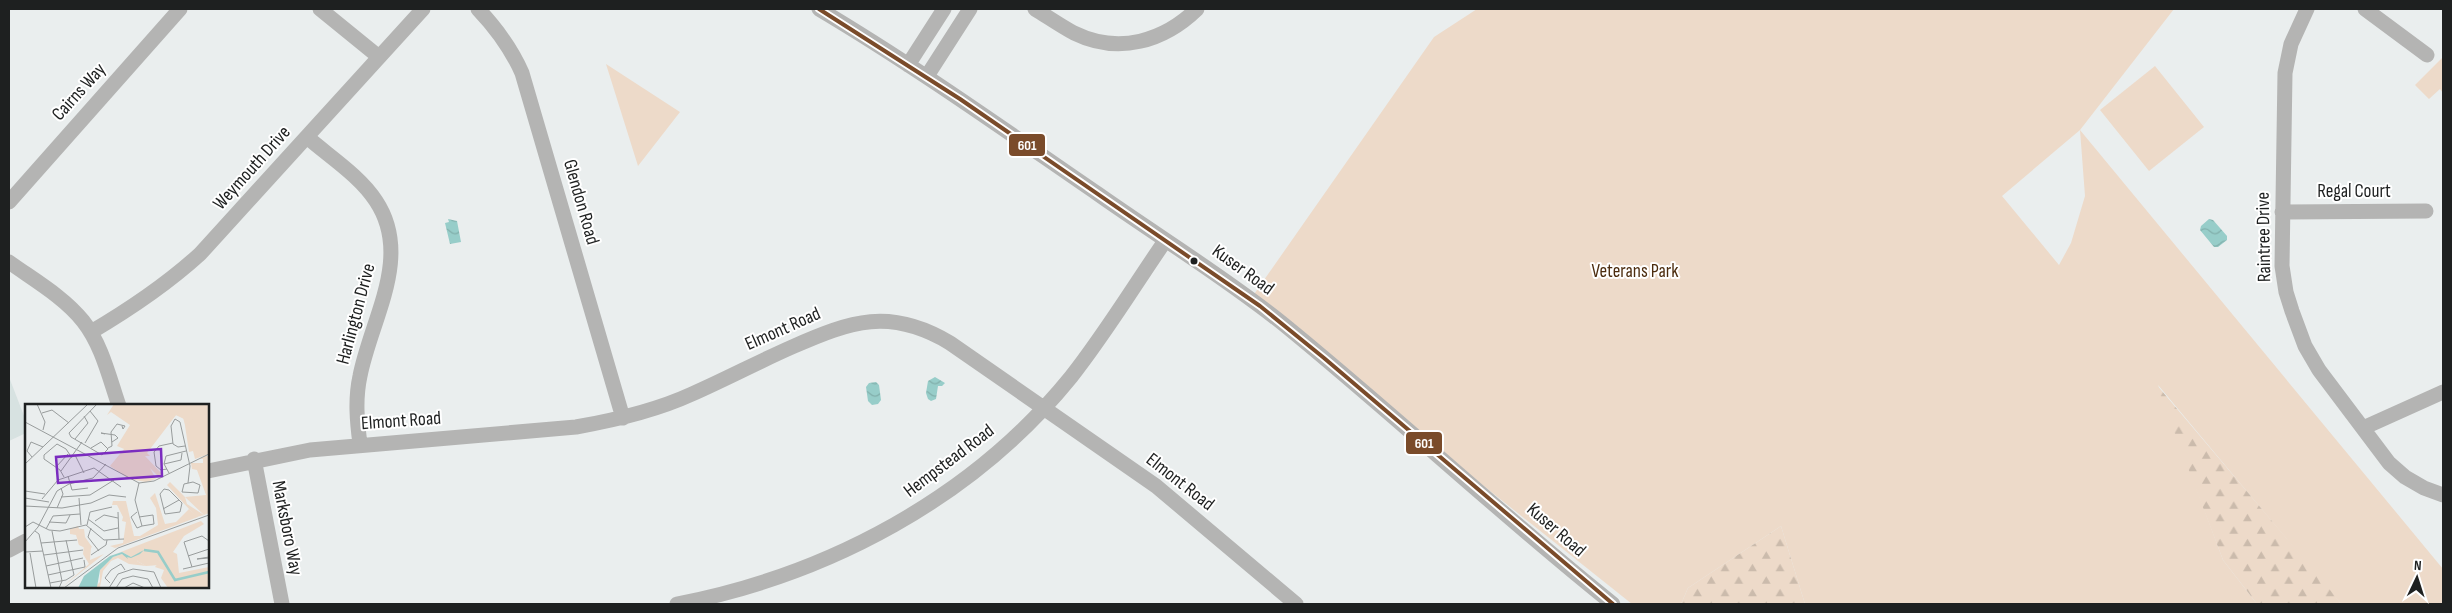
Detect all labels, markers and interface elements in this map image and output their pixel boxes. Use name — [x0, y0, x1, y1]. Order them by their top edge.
street label: Cairns Way — [47, 58, 111, 126]
street label: Weymouth Drive — [208, 121, 296, 215]
line badge: 601 — [1008, 133, 1046, 157]
text: 601 — [1018, 137, 1037, 154]
street label: Glendon Road — [558, 157, 604, 247]
street label: Regal Court — [2317, 180, 2391, 203]
street label: Raintree Drive — [2252, 192, 2276, 282]
street label: Kuser Road — [1208, 240, 1278, 300]
unlabelled marker — [1189, 256, 1199, 266]
park label: Veterans Park — [1591, 260, 1679, 283]
street label: Harlington Drive — [332, 261, 380, 367]
street label: Elmont Road — [742, 302, 824, 356]
inset map — [25, 404, 209, 588]
street label: Elmont Road — [360, 407, 442, 435]
street label: Hempstead Road — [899, 420, 999, 502]
line badge: 601 — [1405, 431, 1443, 455]
text: 601 — [1415, 435, 1434, 452]
street label: Elmont Road — [1141, 448, 1219, 516]
street label: Marksboro Way — [267, 479, 308, 578]
street label: Kuser Road — [1522, 498, 1590, 562]
north arrow — [2392, 553, 2442, 603]
text: N — [2414, 557, 2422, 574]

